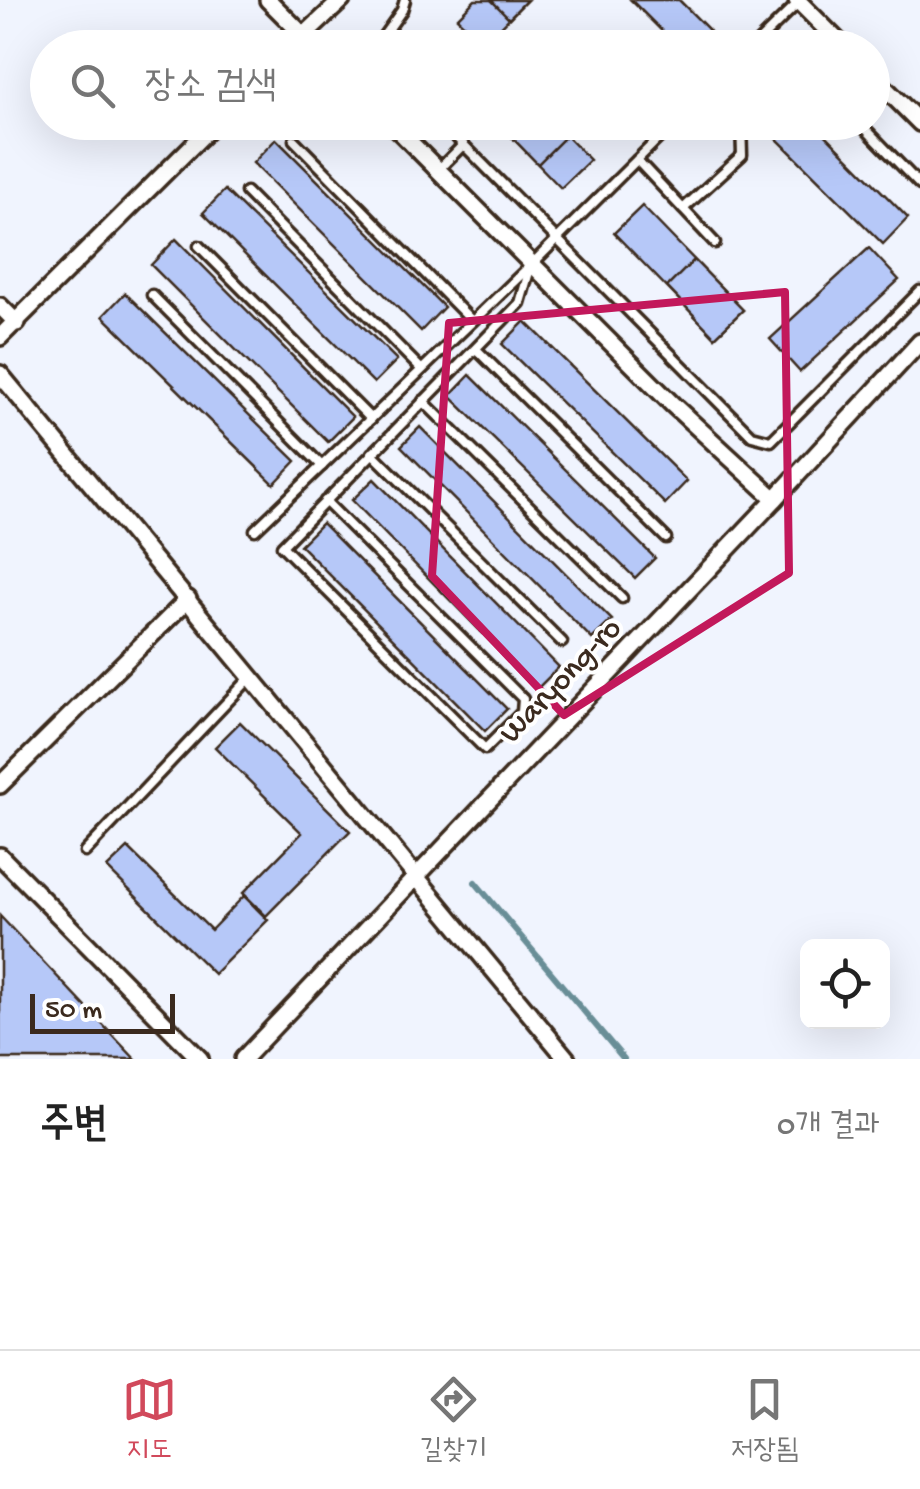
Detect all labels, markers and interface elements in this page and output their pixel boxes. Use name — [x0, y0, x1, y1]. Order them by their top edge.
search box — [30, 30, 890, 140]
icon: search — [65, 58, 120, 113]
text: 장소 검색 — [145, 66, 276, 110]
street label: Waryong-ro — [493, 611, 631, 753]
map controls — [800, 939, 890, 1029]
button: locate — [800, 939, 890, 1029]
scale bar — [30, 989, 175, 1034]
text: 50 m — [45, 995, 102, 1028]
text: 주변 — [40, 1103, 108, 1152]
text: 0개 결과 — [777, 1108, 880, 1146]
tab: 지도 — [122, 1372, 177, 1468]
tab: 길찾기 — [420, 1372, 487, 1468]
tab: 저장됨 — [731, 1372, 798, 1468]

